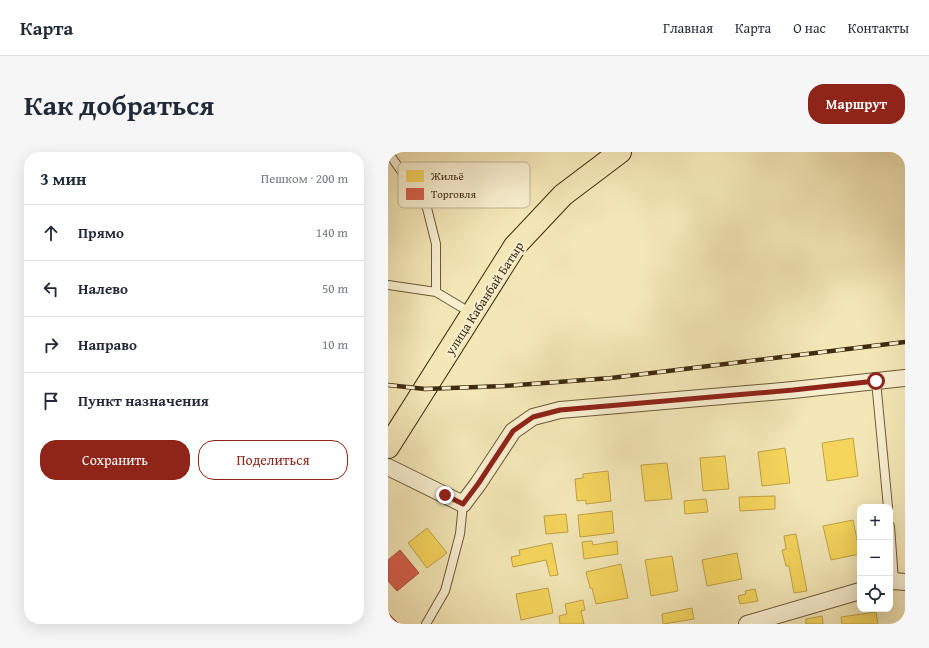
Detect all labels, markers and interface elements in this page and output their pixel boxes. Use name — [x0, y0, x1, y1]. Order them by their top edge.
text: Карта — [20, 14, 73, 42]
text: Главная — [663, 18, 713, 38]
text: Карта — [735, 18, 771, 38]
text: О нас — [793, 18, 826, 38]
text: Контакты — [848, 18, 909, 38]
text: Как добраться — [24, 84, 214, 125]
button: Маршрут — [808, 84, 905, 124]
legend — [398, 162, 530, 208]
text: 3 мин — [40, 166, 86, 191]
text: Жильё — [430, 168, 464, 184]
text: Пешком · 200 m — [261, 169, 348, 188]
text: Торговля — [431, 186, 476, 202]
icon: ahead — [40, 222, 62, 244]
text: Прямо — [78, 222, 124, 243]
text: 140 m — [316, 223, 348, 242]
street label: улица Кабанбай Батыр — [440, 238, 528, 360]
icon: left — [40, 278, 62, 300]
text: Налево — [78, 278, 128, 299]
text: 50 m — [322, 279, 348, 298]
icon: right — [40, 334, 62, 356]
text: Направо — [78, 334, 137, 355]
text: 10 m — [322, 335, 348, 354]
route start — [867, 372, 885, 390]
icon: arrive — [40, 390, 62, 412]
text: Пункт назначения — [78, 390, 209, 411]
button: Сохранить — [40, 440, 190, 480]
button: Поделиться — [198, 440, 348, 480]
route end — [436, 486, 454, 504]
map controls — [857, 504, 893, 612]
button: + — [857, 504, 893, 540]
button: − — [857, 540, 893, 576]
button: locate — [857, 576, 893, 612]

